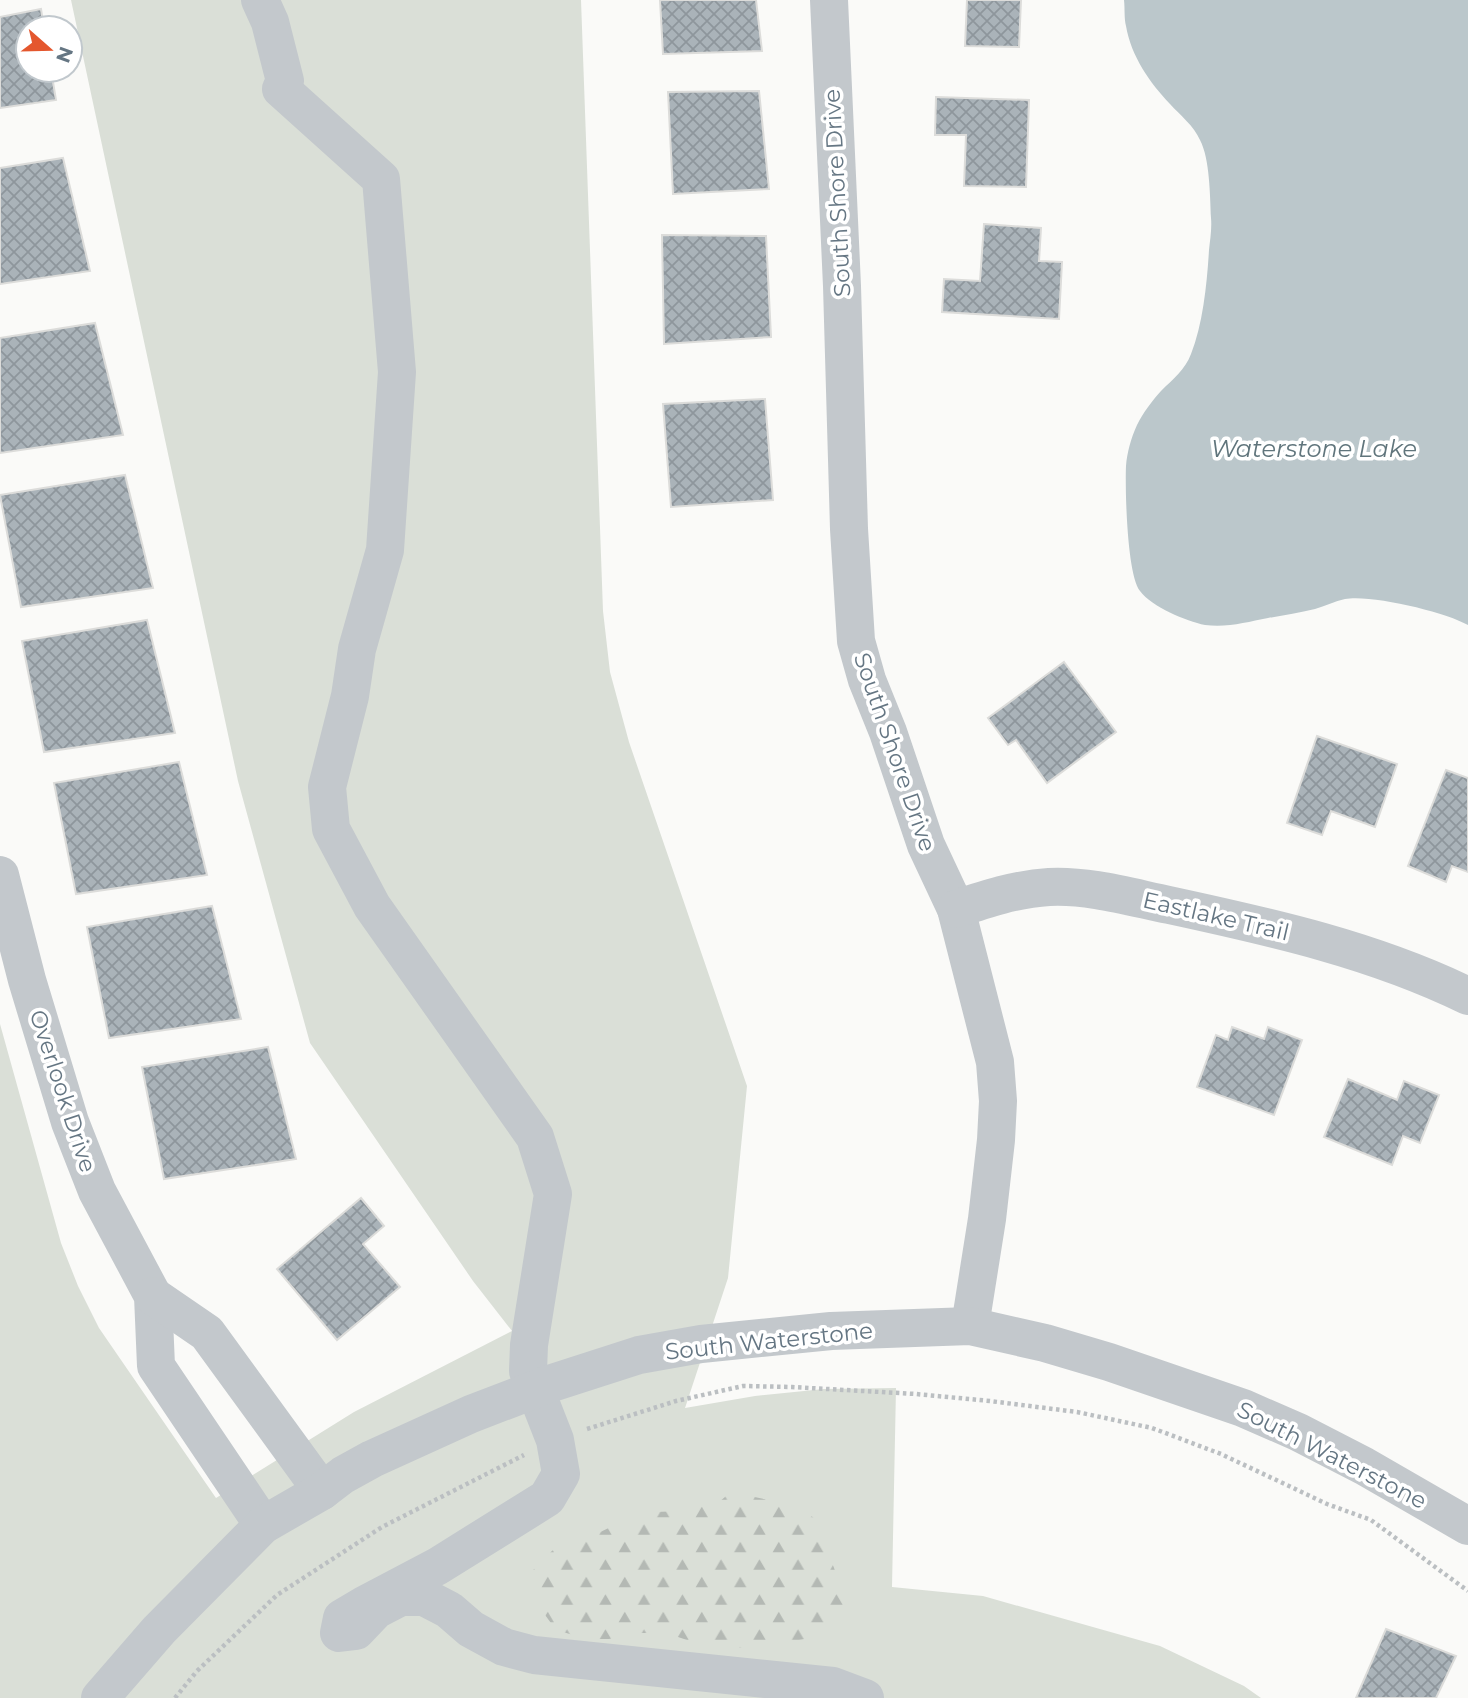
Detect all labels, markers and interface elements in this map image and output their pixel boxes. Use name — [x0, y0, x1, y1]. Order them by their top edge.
north arrow — [14, 14, 84, 84]
text: N — [51, 43, 78, 66]
street label: South Shore Drive — [818, 88, 856, 298]
water label: Waterstone Lake — [1211, 434, 1417, 463]
street label: South Shore Drive — [848, 649, 942, 855]
street label: Eastlake Trail — [1140, 886, 1292, 946]
street label: Overlook Drive — [24, 1006, 102, 1176]
street label: South Waterstone — [664, 1316, 874, 1366]
street label: South Waterstone — [1233, 1395, 1431, 1515]

